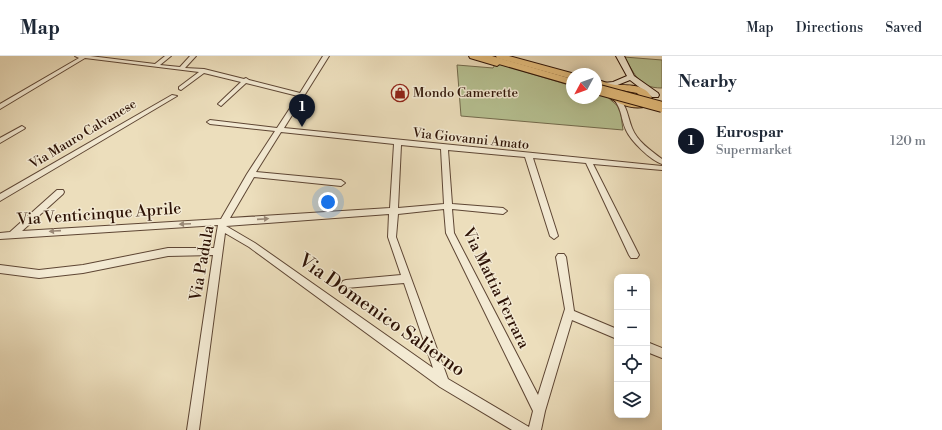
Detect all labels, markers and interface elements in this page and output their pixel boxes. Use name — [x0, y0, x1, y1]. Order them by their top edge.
text: Map — [20, 16, 60, 40]
text: Map — [746, 19, 774, 37]
text: Directions — [796, 19, 863, 37]
text: Saved — [885, 19, 922, 37]
north arrow — [566, 68, 602, 104]
text: Nearby — [678, 71, 737, 93]
shop icon: Mondo Camerette — [390, 83, 410, 103]
place label: Mondo Camerette — [413, 85, 519, 101]
pin: 1 — [289, 94, 315, 127]
street label: Via Mauro Calvanese — [26, 95, 140, 173]
text: Eurospar — [716, 123, 784, 142]
street label: Via Giovanni Amato — [411, 125, 530, 153]
text: 1 — [688, 133, 694, 149]
text: 120 m — [890, 133, 926, 149]
text: Supermarket — [716, 142, 792, 158]
your location — [318, 192, 338, 212]
street label: Via Venticinque Aprile — [15, 198, 182, 230]
one-way arrow — [257, 215, 269, 222]
one-way arrow — [179, 220, 191, 227]
street label: Via Padula — [185, 223, 219, 303]
street label: Via Mattia Ferrara — [458, 223, 534, 353]
one-way arrow — [49, 228, 61, 235]
street label: Via Domenico Salierno — [293, 248, 470, 382]
map controls — [614, 274, 650, 418]
button: + — [614, 274, 650, 310]
button: − — [614, 310, 650, 346]
button: locate — [614, 346, 650, 382]
button: layers — [614, 382, 650, 418]

